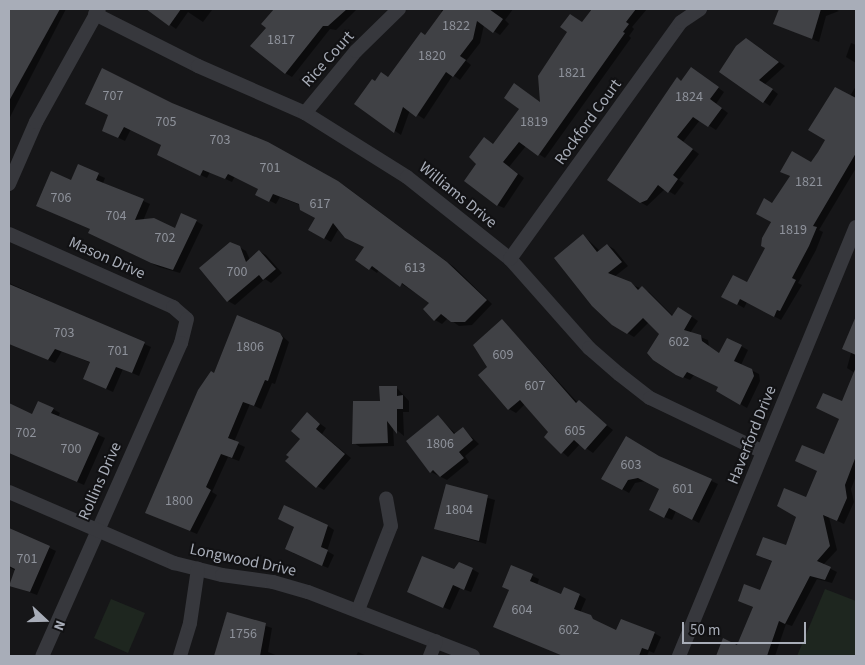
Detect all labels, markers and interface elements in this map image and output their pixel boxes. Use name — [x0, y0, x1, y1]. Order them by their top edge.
house number: 1822 — [442, 18, 470, 34]
street label: Rice Court — [298, 27, 358, 91]
house number: 1817 — [267, 32, 295, 48]
house number: 1820 — [418, 48, 446, 64]
house number: 1821 — [558, 65, 586, 81]
street label: Rockford Court — [551, 76, 625, 168]
house number: 707 — [103, 88, 123, 104]
house number: 1824 — [675, 89, 703, 105]
house number: 705 — [156, 114, 176, 130]
house number: 1819 — [520, 114, 548, 130]
house number: 703 — [210, 132, 230, 148]
street label: Williams Drive — [415, 158, 501, 232]
house number: 701 — [260, 160, 280, 176]
house number: 1821 — [795, 174, 823, 190]
house number: 706 — [51, 190, 71, 206]
house number: 617 — [310, 196, 330, 212]
house number: 704 — [106, 208, 126, 224]
house number: 1819 — [779, 222, 807, 238]
house number: 702 — [155, 230, 175, 246]
street label: Mason Drive — [66, 233, 148, 283]
house number: 613 — [405, 260, 425, 276]
house number: 700 — [227, 264, 247, 280]
house number: 703 — [54, 325, 74, 341]
house number: 602 — [669, 334, 689, 350]
house number: 1806 — [236, 339, 264, 355]
house number: 701 — [108, 343, 128, 359]
house number: 609 — [493, 347, 513, 363]
house number: 607 — [525, 378, 545, 394]
street label: Haverford Drive — [723, 383, 781, 487]
house number: 605 — [565, 423, 585, 439]
house number: 702 — [16, 425, 36, 441]
house number: 1806 — [426, 436, 454, 452]
street label: Rollins Drive — [74, 439, 126, 523]
house number: 700 — [61, 441, 81, 457]
house number: 603 — [621, 457, 641, 473]
house number: 601 — [673, 481, 693, 497]
house number: 1800 — [165, 493, 193, 509]
house number: 1804 — [445, 502, 473, 518]
street label: Longwood Drive — [188, 539, 298, 581]
house number: 701 — [17, 551, 37, 567]
north arrow — [20, 595, 70, 645]
house number: 604 — [512, 602, 532, 618]
scale bar — [685, 612, 809, 644]
text: N — [48, 617, 70, 633]
text: 50 m — [690, 620, 720, 641]
house number: 602 — [559, 622, 579, 638]
house number: 1756 — [229, 626, 257, 642]

